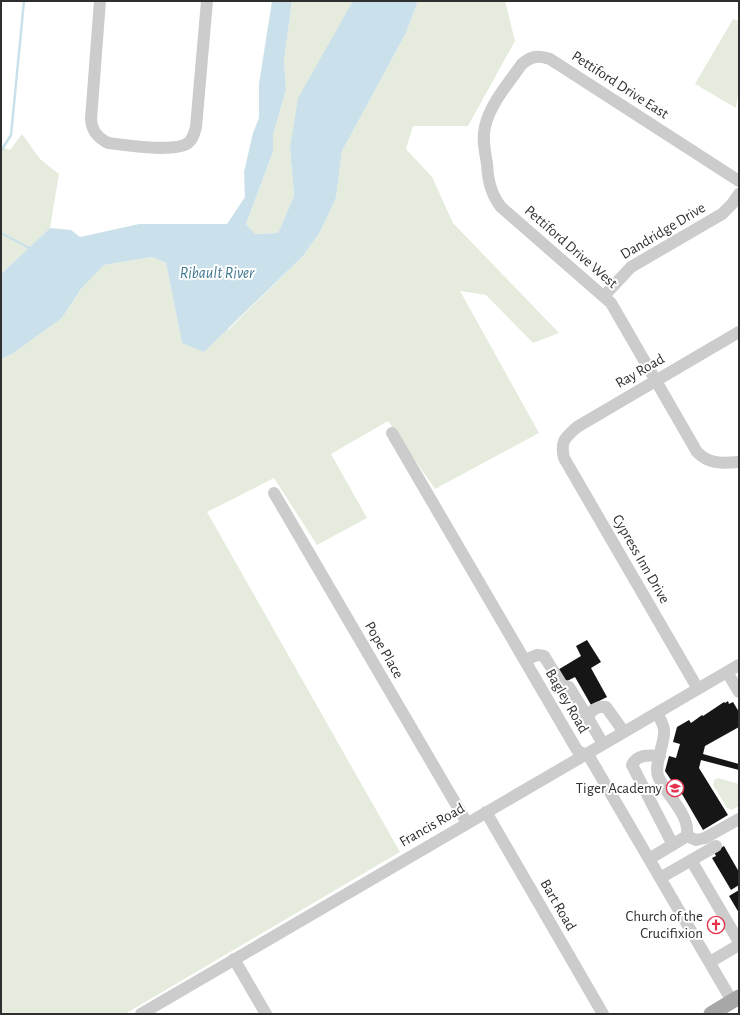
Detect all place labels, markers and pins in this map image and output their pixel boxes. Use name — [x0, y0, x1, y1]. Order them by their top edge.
school or university icon: Tiger Academy — [665, 778, 685, 798]
place label: Tiger Academy — [576, 781, 663, 796]
place label: Church of the Crucifixion — [625, 909, 703, 941]
church icon: Church of the Crucifixion — [706, 915, 726, 935]

